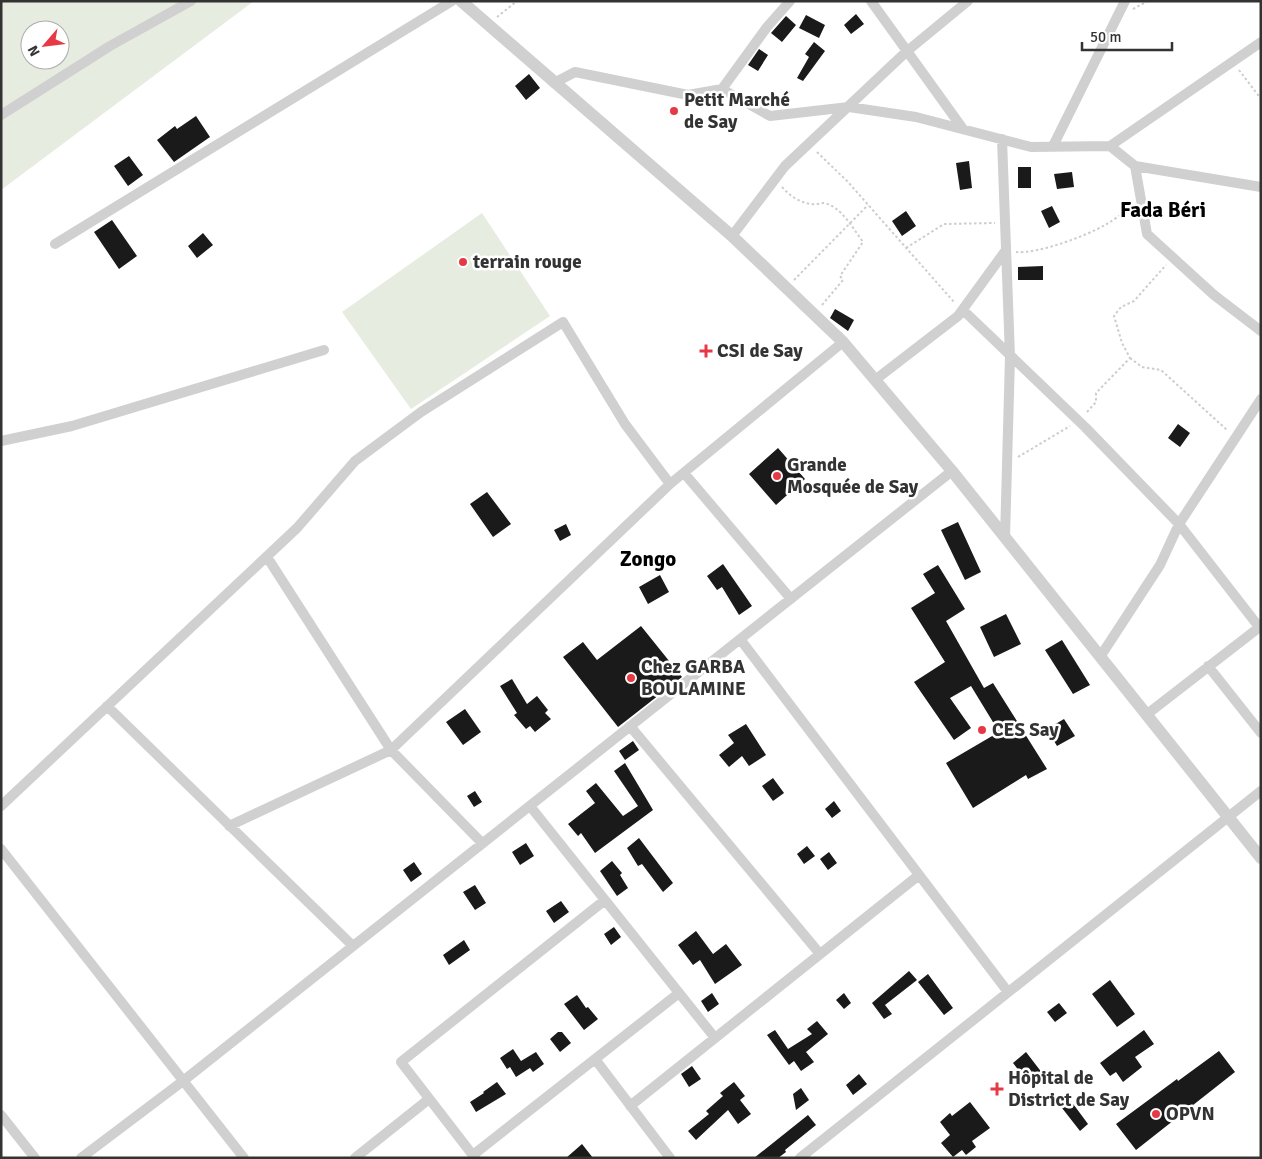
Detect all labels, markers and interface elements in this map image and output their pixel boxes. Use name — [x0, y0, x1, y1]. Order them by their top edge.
north arrow — [20, 20, 70, 70]
scale bar — [1082, 20, 1172, 52]
text: 50 m — [1090, 28, 1121, 46]
text: N — [24, 43, 44, 59]
place label: Petit Marché de Say — [684, 88, 790, 134]
marker: Petit Marché de Say — [668, 105, 680, 117]
district label: Fada Béri — [1120, 197, 1206, 223]
place label: terrain rouge — [472, 250, 582, 274]
marker: terrain rouge — [457, 256, 469, 268]
place label: CSI de Say — [717, 339, 803, 363]
marker: CSI de Say — [699, 344, 713, 358]
place label: Grande Mosquée de Say — [787, 453, 919, 499]
marker: Grande Mosquée de Say — [771, 470, 783, 482]
district label: Zongo — [620, 546, 676, 572]
place label: Chez GARBA BOULAMINE — [641, 655, 746, 701]
marker: Chez GARBA BOULAMINE — [625, 672, 637, 684]
place label: CES Say — [992, 718, 1059, 742]
marker: CES Say — [976, 724, 988, 736]
place label: Hôpital de District de Say — [1008, 1066, 1130, 1112]
marker: Hôpital de District de Say — [990, 1082, 1004, 1096]
place label: OPVN — [1166, 1102, 1215, 1126]
marker: OPVN — [1150, 1108, 1162, 1120]

